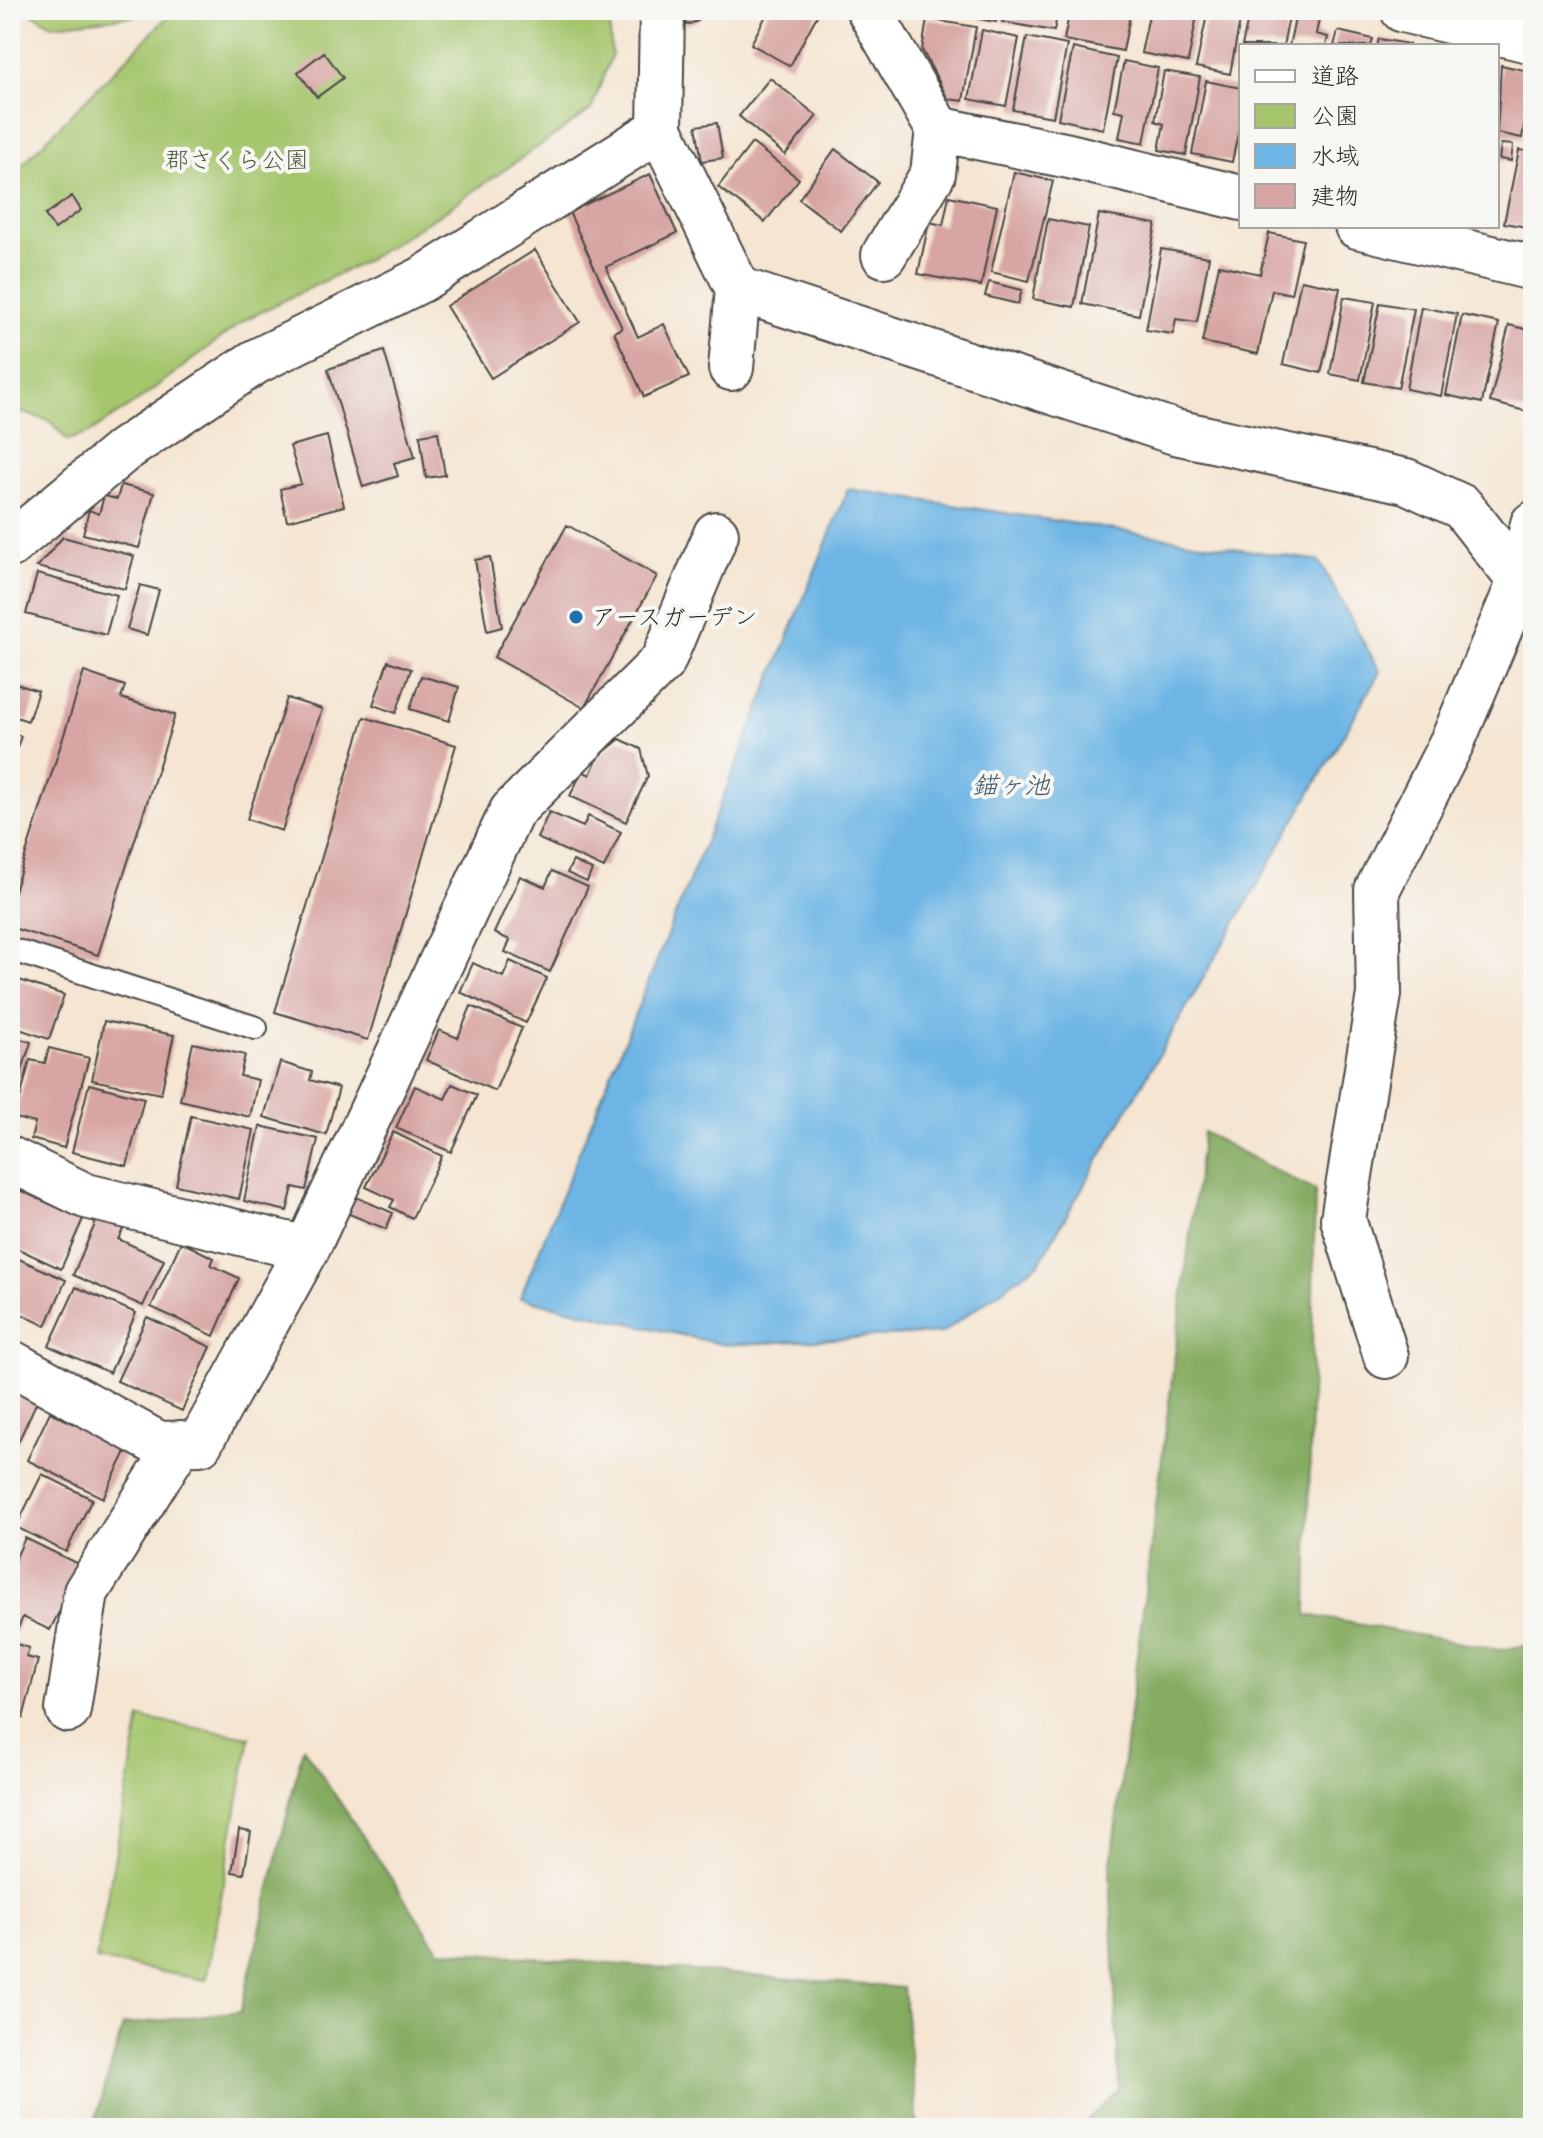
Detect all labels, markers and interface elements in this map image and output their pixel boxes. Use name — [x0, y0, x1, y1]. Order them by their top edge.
legend — [1239, 44, 1499, 228]
text: 道路 — [1311, 60, 1359, 92]
text: 公園 — [1311, 100, 1359, 132]
text: 水域 — [1311, 140, 1359, 172]
park label: 郡さくら公園 — [165, 144, 309, 176]
text: 建物 — [1311, 180, 1359, 212]
place label: アースガーデン — [592, 601, 758, 633]
marker: アースガーデン — [567, 608, 585, 626]
water label: 錨ヶ池 — [972, 767, 1051, 802]

